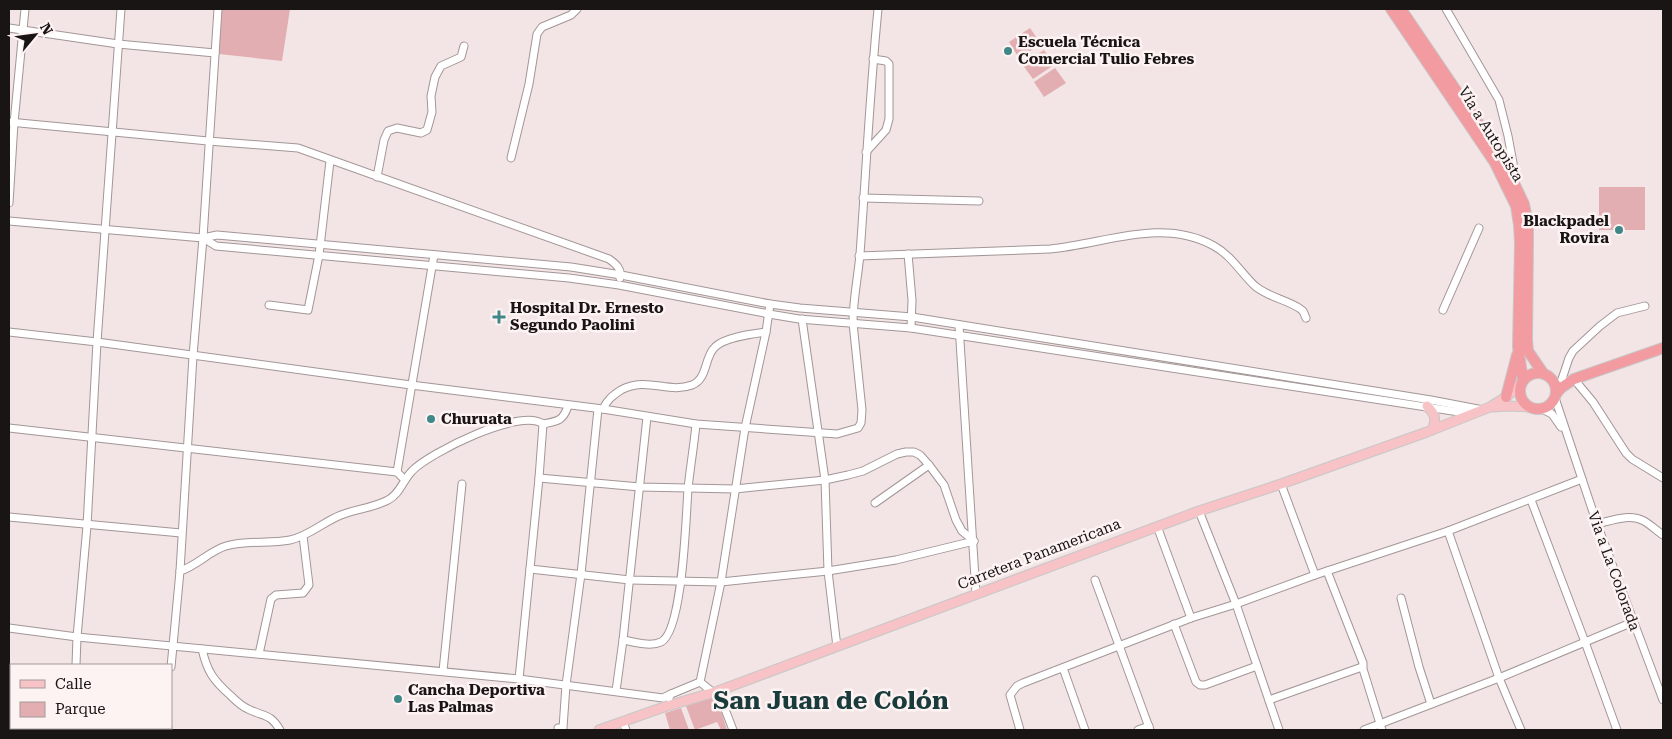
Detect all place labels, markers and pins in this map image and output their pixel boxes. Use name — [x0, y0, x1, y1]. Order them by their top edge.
place label: Escuela Técnica Comercial Tulio Febres — [1018, 33, 1194, 68]
marker: Escuela Técnica Comercial Tulio Febres — [1002, 45, 1014, 57]
place label: Blackpadel Rovira — [1523, 212, 1609, 247]
marker: Blackpadel Rovira — [1613, 224, 1625, 236]
place label: Hospital Dr. Ernesto Segundo Paolini — [510, 299, 664, 334]
marker: Hospital Dr. Ernesto Segundo Paolini — [492, 310, 506, 324]
place label: Churuata — [441, 410, 512, 428]
marker: Churuata — [425, 413, 437, 425]
place label: Cancha Deportiva Las Palmas — [408, 681, 545, 716]
marker: Cancha Deportiva Las Palmas — [392, 693, 404, 705]

